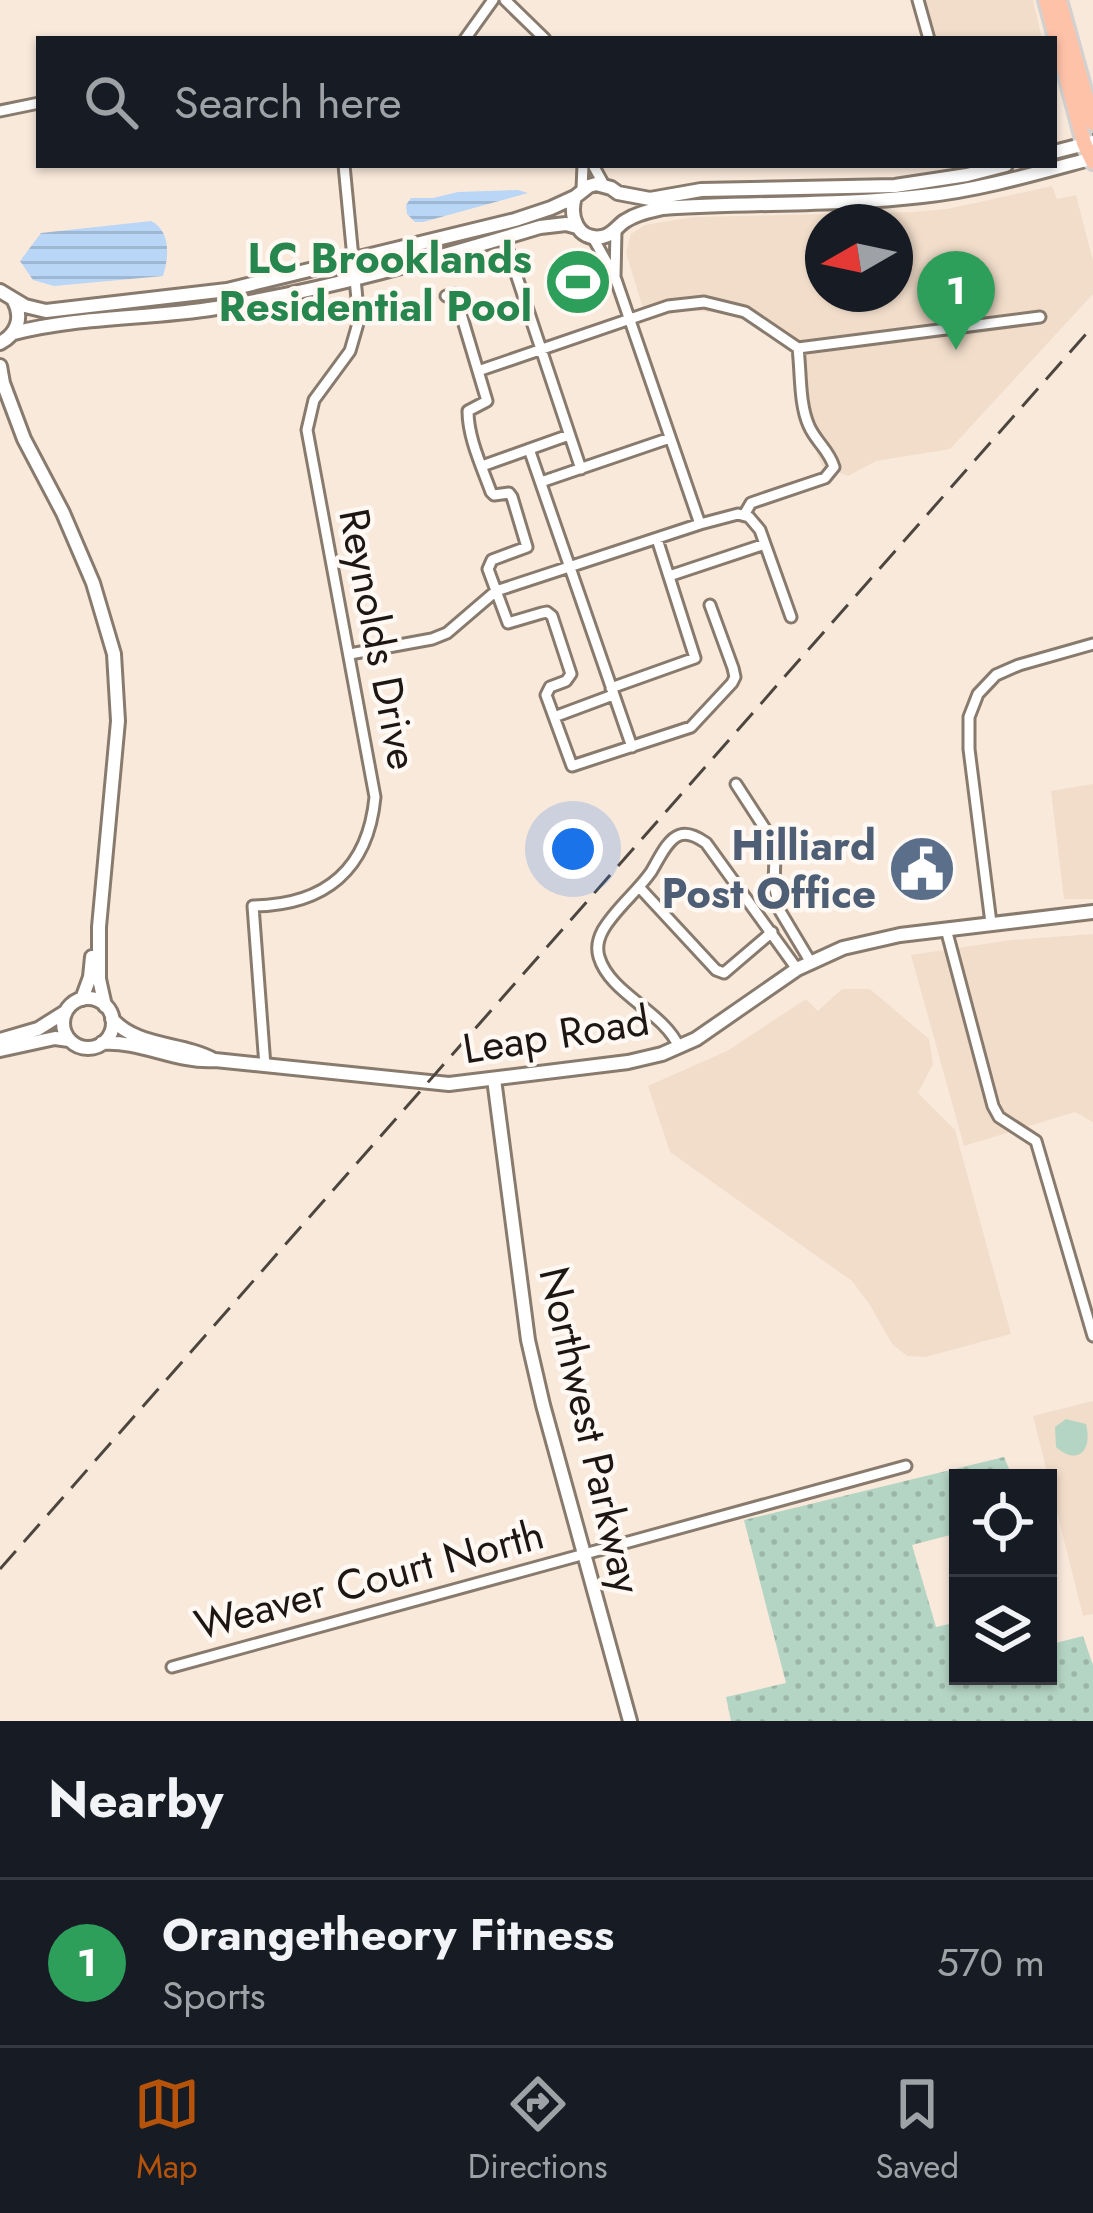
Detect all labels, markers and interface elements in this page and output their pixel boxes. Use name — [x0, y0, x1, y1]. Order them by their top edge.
search box — [36, 36, 1057, 168]
icon: search — [78, 69, 144, 135]
text: Search here — [174, 70, 402, 135]
north arrow — [805, 204, 913, 312]
place label: LC Brooklands Residential Pool — [219, 228, 532, 337]
sports icon: LC Brooklands Residential Pool — [543, 247, 613, 317]
pin: 1 — [917, 251, 995, 350]
street label: Reynolds Drive — [323, 503, 434, 775]
place label: Hilliard Post Office — [661, 815, 876, 924]
your location — [543, 819, 603, 879]
public building icon: Hilliard Post Office — [887, 834, 957, 904]
street label: Leap Road — [459, 990, 654, 1079]
street label: Northwest Parkway — [523, 1261, 658, 1600]
map controls — [949, 1469, 1057, 1685]
button: locate — [949, 1469, 1057, 1577]
street label: Weaver Court North — [188, 1504, 550, 1655]
button: layers — [949, 1577, 1057, 1685]
text: Nearby — [48, 1762, 223, 1836]
text: Orangetheory Fitness — [162, 1902, 614, 1967]
text: 1 — [77, 1934, 97, 1991]
text: 570 m — [937, 1934, 1045, 1991]
text: Sports — [162, 1967, 265, 2024]
tab: Map — [134, 2071, 200, 2190]
tab: Directions — [468, 2071, 608, 2190]
tab: Saved — [875, 2071, 959, 2190]

